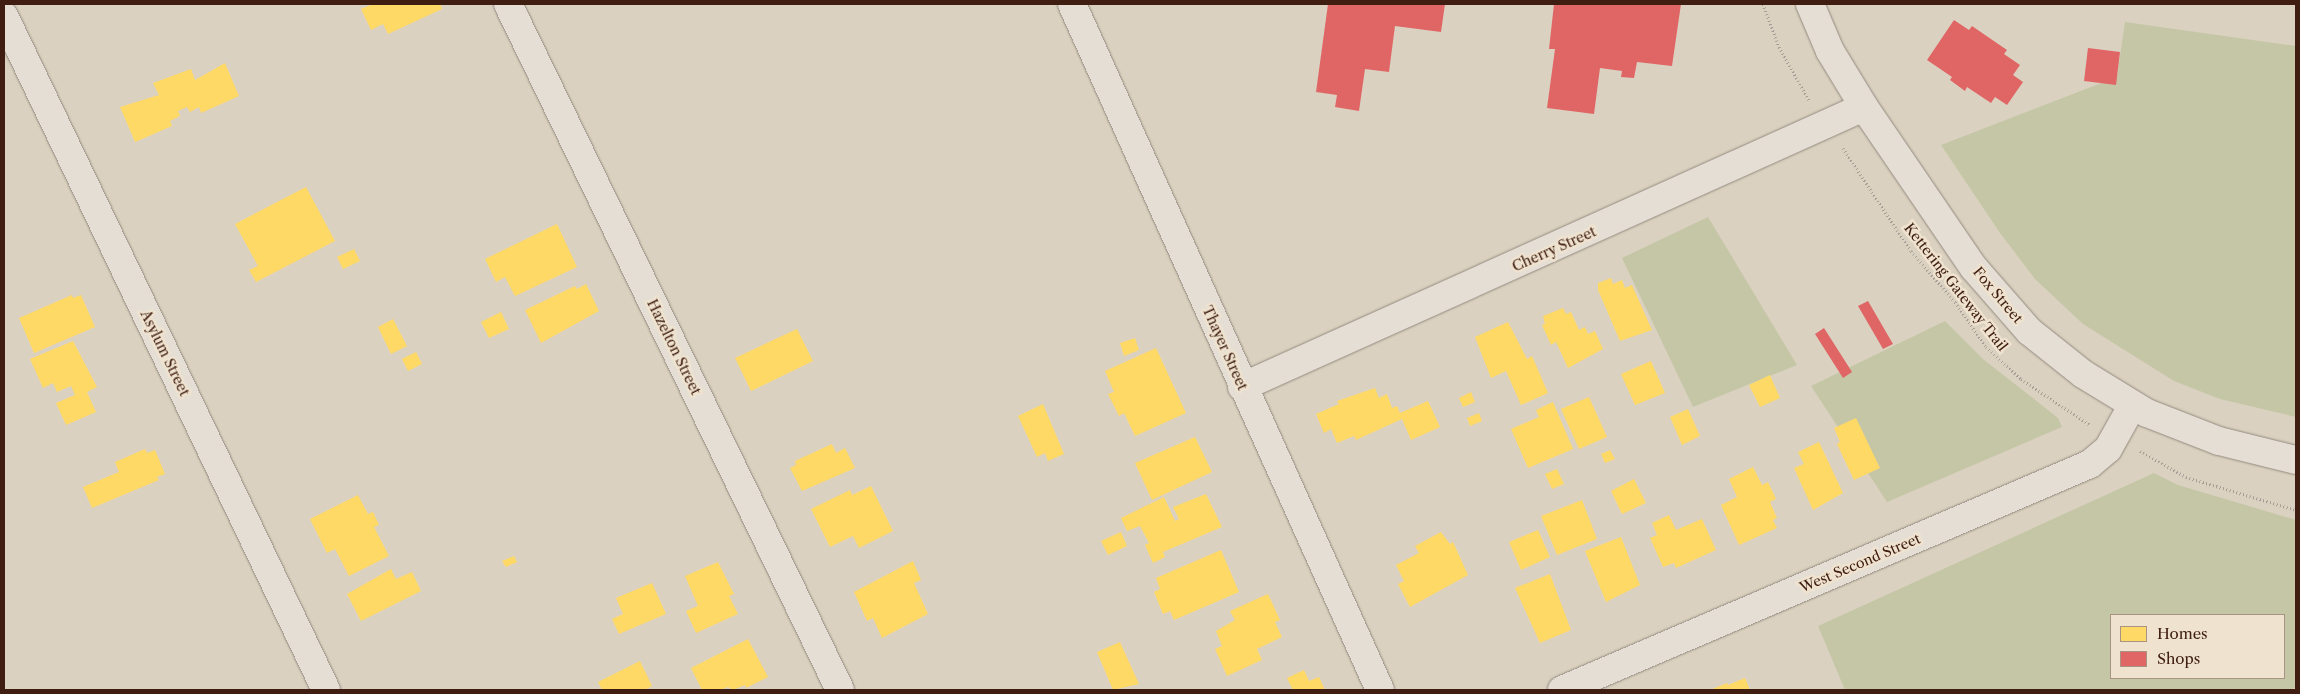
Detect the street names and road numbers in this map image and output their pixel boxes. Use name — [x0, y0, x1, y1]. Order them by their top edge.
street label: Kettering Gateway Trail — [1901, 219, 2011, 355]
street label: Cherry Street — [1509, 223, 1599, 275]
street label: Fox Street — [1970, 263, 2026, 327]
street label: Hazelton Street — [644, 296, 704, 398]
street label: Thayer Street — [1199, 303, 1251, 393]
street label: Asylum Street — [137, 307, 193, 399]
street label: West Second Street — [1797, 530, 1923, 596]

